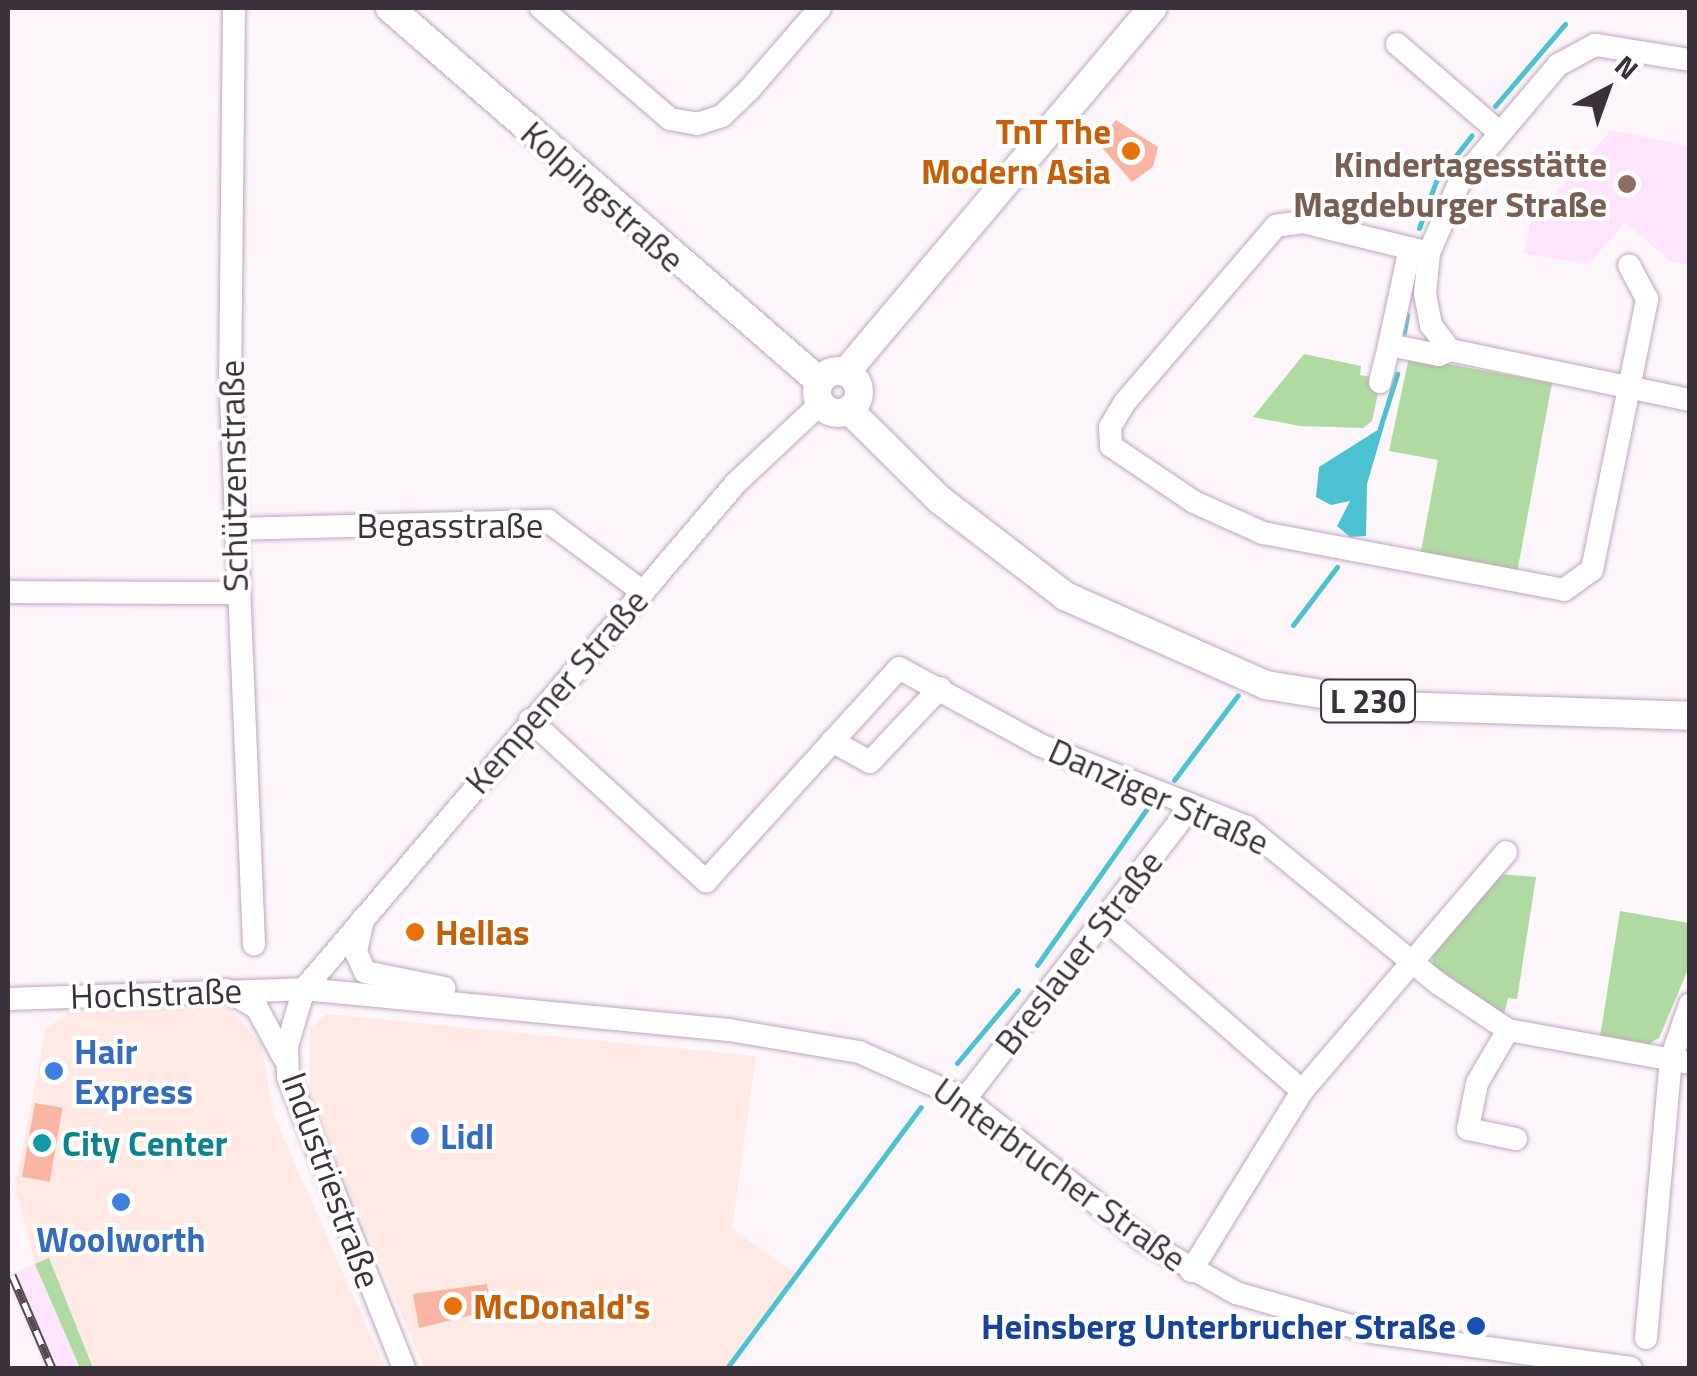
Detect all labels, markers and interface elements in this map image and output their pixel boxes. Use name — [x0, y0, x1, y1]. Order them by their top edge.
north arrow — [1557, 40, 1657, 140]
text: N — [1606, 44, 1648, 90]
place label: TnT The Modern Asia — [921, 110, 1111, 192]
street label: Kolpingstraße — [513, 112, 693, 280]
marker: TnT The Modern Asia — [1120, 140, 1142, 162]
place label: Kindertagesstätte Magdeburger Straße — [1293, 143, 1607, 225]
marker: Kindertagesstätte Magdeburger Straße — [1616, 173, 1638, 195]
street label: Schützenstraße — [210, 360, 256, 592]
street label: Begasstraße — [356, 504, 544, 546]
street label: Kempener Straße — [456, 580, 656, 802]
road number: L 230 — [1318, 674, 1418, 728]
street label: Danziger Straße — [1043, 729, 1275, 863]
street label: Breslauer Straße — [985, 842, 1171, 1062]
place label: Hellas — [435, 911, 530, 953]
marker: Hellas — [404, 921, 426, 943]
street label: Hochstraße — [69, 969, 243, 1017]
place label: Hair Express — [74, 1030, 193, 1112]
marker: Hair Express — [43, 1060, 65, 1082]
street label: Industriestraße — [274, 1066, 390, 1294]
street label: Unterbrucher Straße — [925, 1068, 1195, 1280]
place label: Lidl — [440, 1115, 494, 1157]
place label: City Center — [62, 1122, 228, 1164]
marker: Lidl — [409, 1125, 431, 1147]
marker: City Center — [31, 1132, 53, 1154]
marker: Woolworth — [110, 1191, 132, 1213]
place label: Woolworth — [36, 1218, 206, 1260]
place label: McDonald's — [473, 1285, 650, 1327]
marker: McDonald's — [442, 1295, 464, 1317]
place label: Heinsberg Unterbrucher Straße — [981, 1305, 1456, 1347]
marker: Heinsberg Unterbrucher Straße — [1465, 1315, 1487, 1337]

